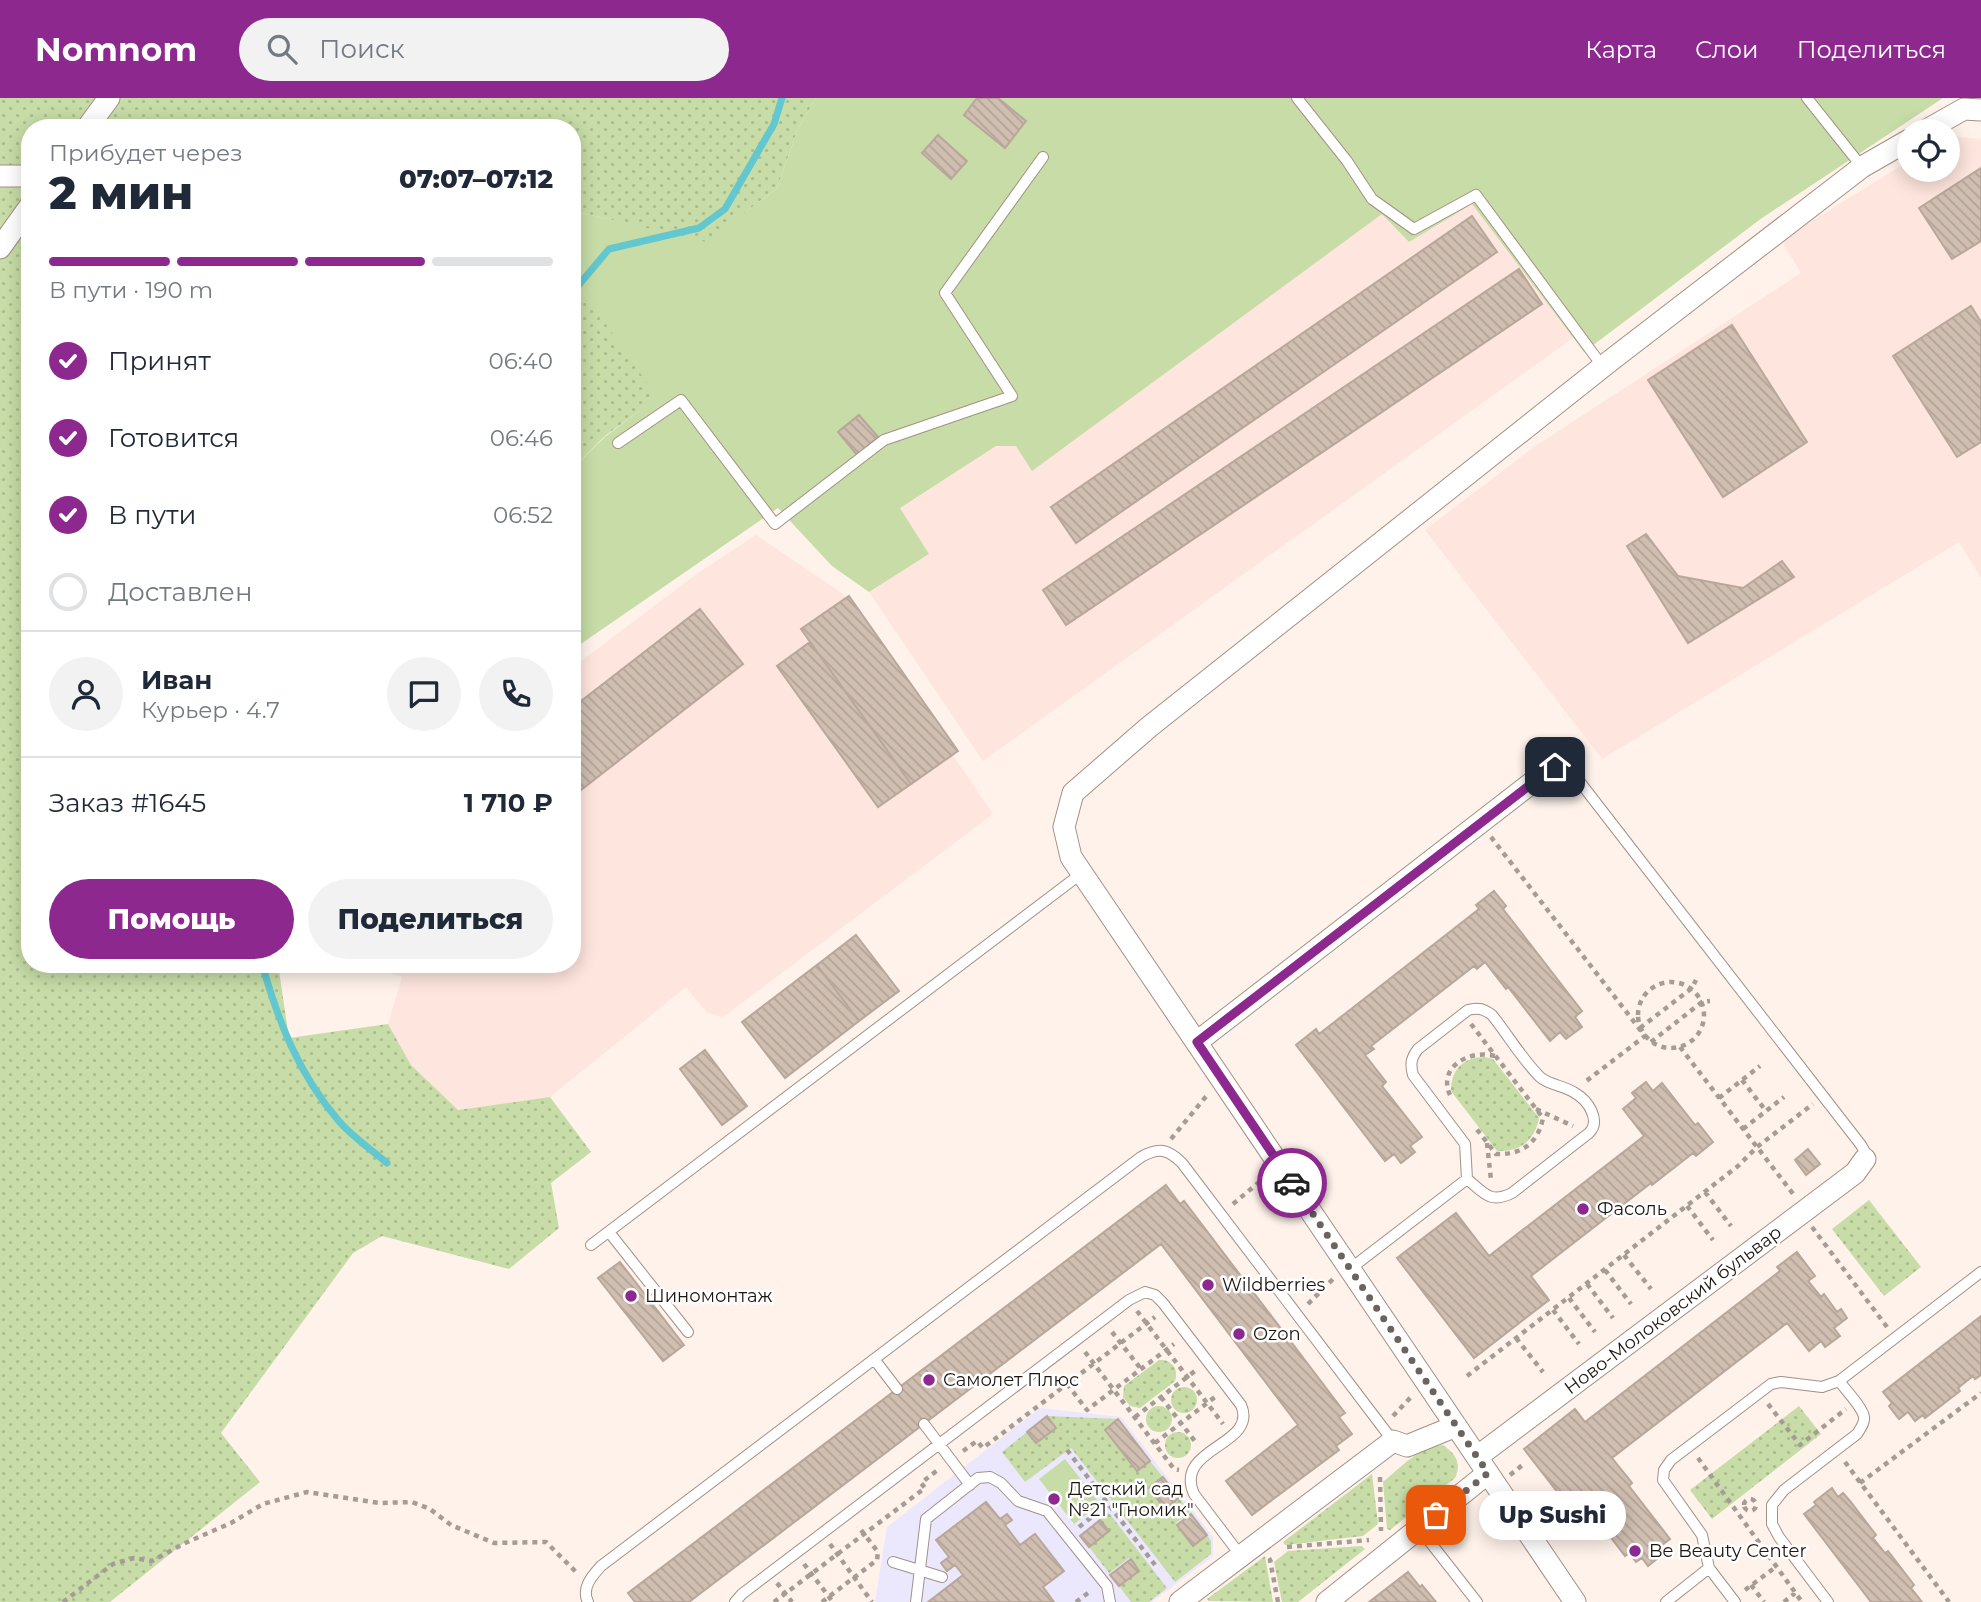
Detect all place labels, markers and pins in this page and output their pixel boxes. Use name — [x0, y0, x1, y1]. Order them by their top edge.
pin — [1525, 737, 1585, 797]
place label: Фасоль — [1597, 1198, 1667, 1220]
marker: Фасоль — [1575, 1201, 1591, 1217]
place label: Wildberries — [1222, 1274, 1326, 1296]
marker: Wildberries — [1200, 1277, 1216, 1293]
place label: Шиномонтаж — [645, 1285, 772, 1307]
marker: Шиномонтаж — [623, 1288, 639, 1304]
place label: Ozon — [1253, 1323, 1301, 1345]
marker: Ozon — [1231, 1326, 1247, 1342]
place label: Самолет Плюс — [943, 1369, 1079, 1391]
marker: Самолет Плюс — [921, 1372, 937, 1388]
place label: Детский сад №21 "Гномик" — [1068, 1478, 1194, 1521]
pin — [1406, 1485, 1466, 1545]
callout: Up Sushi — [1478, 1490, 1625, 1540]
marker: Детский сад №21 "Гномик" — [1046, 1491, 1062, 1507]
place label: Be Beauty Center — [1649, 1540, 1807, 1562]
marker: Be Beauty Center — [1627, 1543, 1643, 1559]

